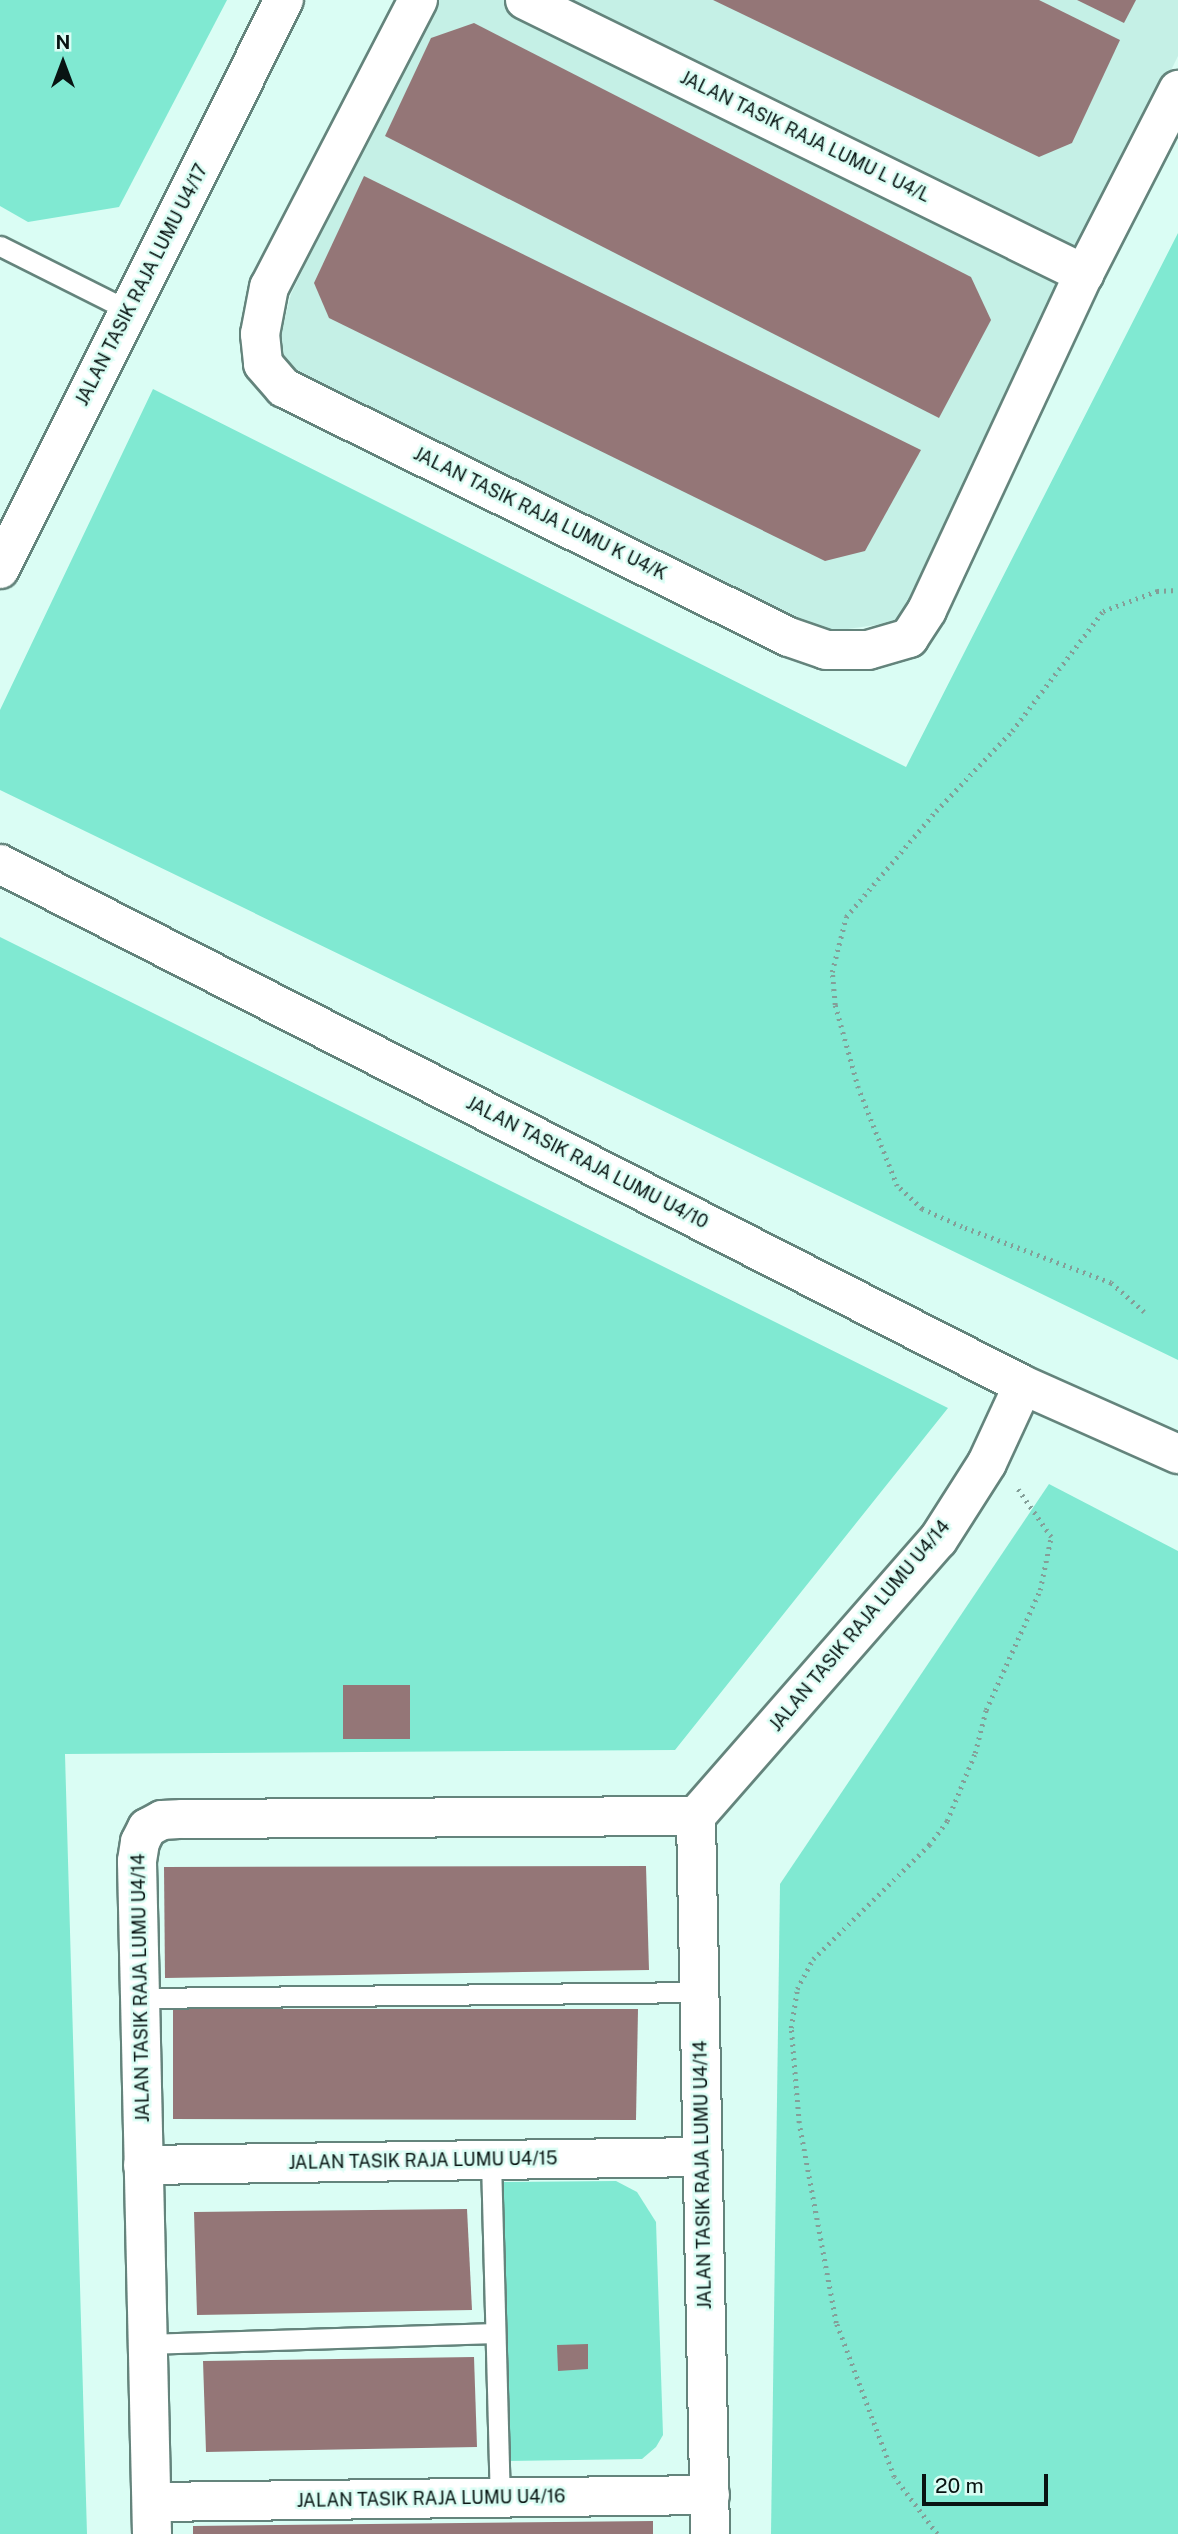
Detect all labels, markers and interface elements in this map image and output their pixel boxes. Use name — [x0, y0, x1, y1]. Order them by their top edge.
north arrow — [28, 28, 98, 98]
text: N — [56, 31, 70, 53]
street label: JALAN TASIK RAJA LUMU L U4/L — [677, 67, 933, 207]
street label: JALAN TASIK RAJA LUMU U4/17 — [71, 161, 213, 409]
street label: JALAN TASIK RAJA LUMU K U4/K — [410, 443, 670, 585]
street label: JALAN TASIK RAJA LUMU U4/10 — [462, 1092, 712, 1234]
street label: JALAN TASIK RAJA LUMU U4/14 — [765, 1516, 955, 1736]
street label: JALAN TASIK RAJA LUMU U4/14 — [128, 1853, 154, 2123]
street label: JALAN TASIK RAJA LUMU U4/14 — [690, 2040, 716, 2310]
street label: JALAN TASIK RAJA LUMU U4/15 — [288, 2148, 558, 2174]
scale bar — [926, 2460, 1052, 2504]
text: 20 m — [935, 2473, 984, 2498]
street label: JALAN TASIK RAJA LUMU U4/16 — [296, 2486, 566, 2512]

